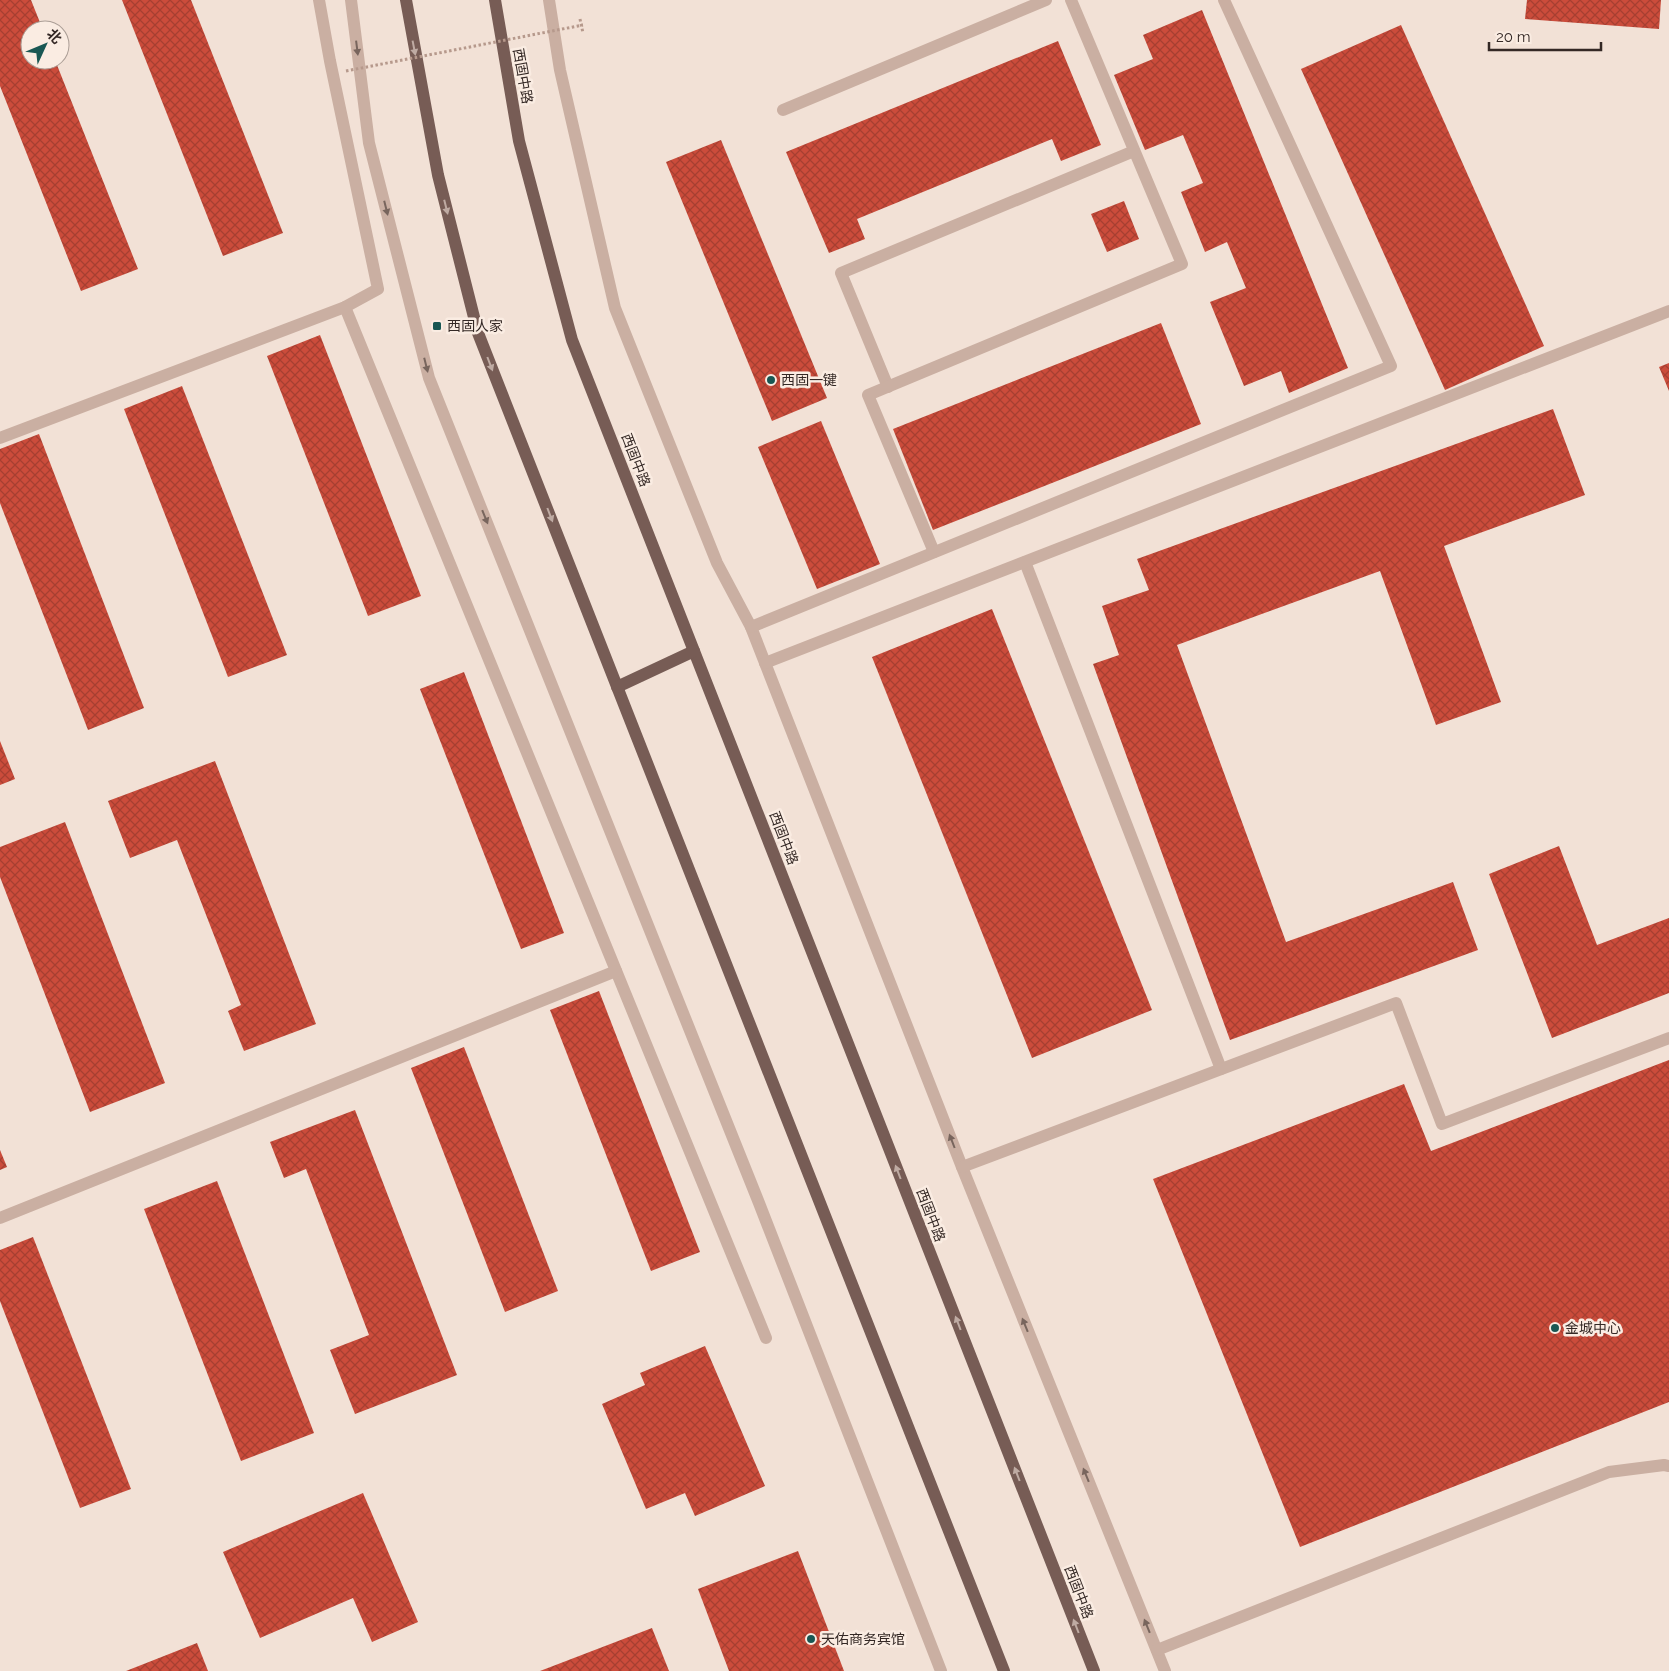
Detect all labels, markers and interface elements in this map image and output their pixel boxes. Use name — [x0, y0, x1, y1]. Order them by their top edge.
north arrow — [20, 20, 70, 70]
scale bar — [1489, 20, 1602, 52]
text: 北 — [44, 25, 65, 47]
text: 20 m — [1496, 28, 1531, 46]
one-way arrow — [353, 41, 361, 57]
one-way arrow — [410, 41, 418, 56]
street label: 西固中路 — [510, 47, 536, 105]
one-way arrow — [382, 200, 390, 216]
one-way arrow — [442, 200, 450, 215]
place label: 西固人家 — [447, 318, 503, 334]
marker: 西固人家 — [431, 320, 443, 332]
one-way arrow — [487, 356, 495, 371]
one-way arrow — [422, 358, 430, 373]
place label: 西固一键 — [781, 372, 837, 388]
marker: 西固一键 — [765, 374, 777, 386]
street label: 西固中路 — [618, 431, 654, 489]
one-way arrow — [546, 508, 554, 523]
one-way arrow — [481, 510, 489, 524]
street label: 西固中路 — [766, 809, 802, 867]
one-way arrow — [947, 1134, 955, 1148]
one-way arrow — [894, 1165, 902, 1179]
street label: 西固中路 — [913, 1186, 949, 1244]
one-way arrow — [953, 1316, 961, 1330]
one-way arrow — [1021, 1317, 1029, 1332]
place label: 金城中心 — [1565, 1320, 1621, 1336]
marker: 金城中心 — [1549, 1322, 1561, 1334]
one-way arrow — [1013, 1466, 1021, 1481]
one-way arrow — [1082, 1467, 1090, 1482]
street label: 西固中路 — [1061, 1563, 1097, 1621]
one-way arrow — [1072, 1618, 1079, 1633]
one-way arrow — [1143, 1618, 1151, 1633]
place label: 天佑商务宾馆 — [821, 1631, 905, 1647]
marker: 天佑商务宾馆 — [805, 1633, 817, 1645]

